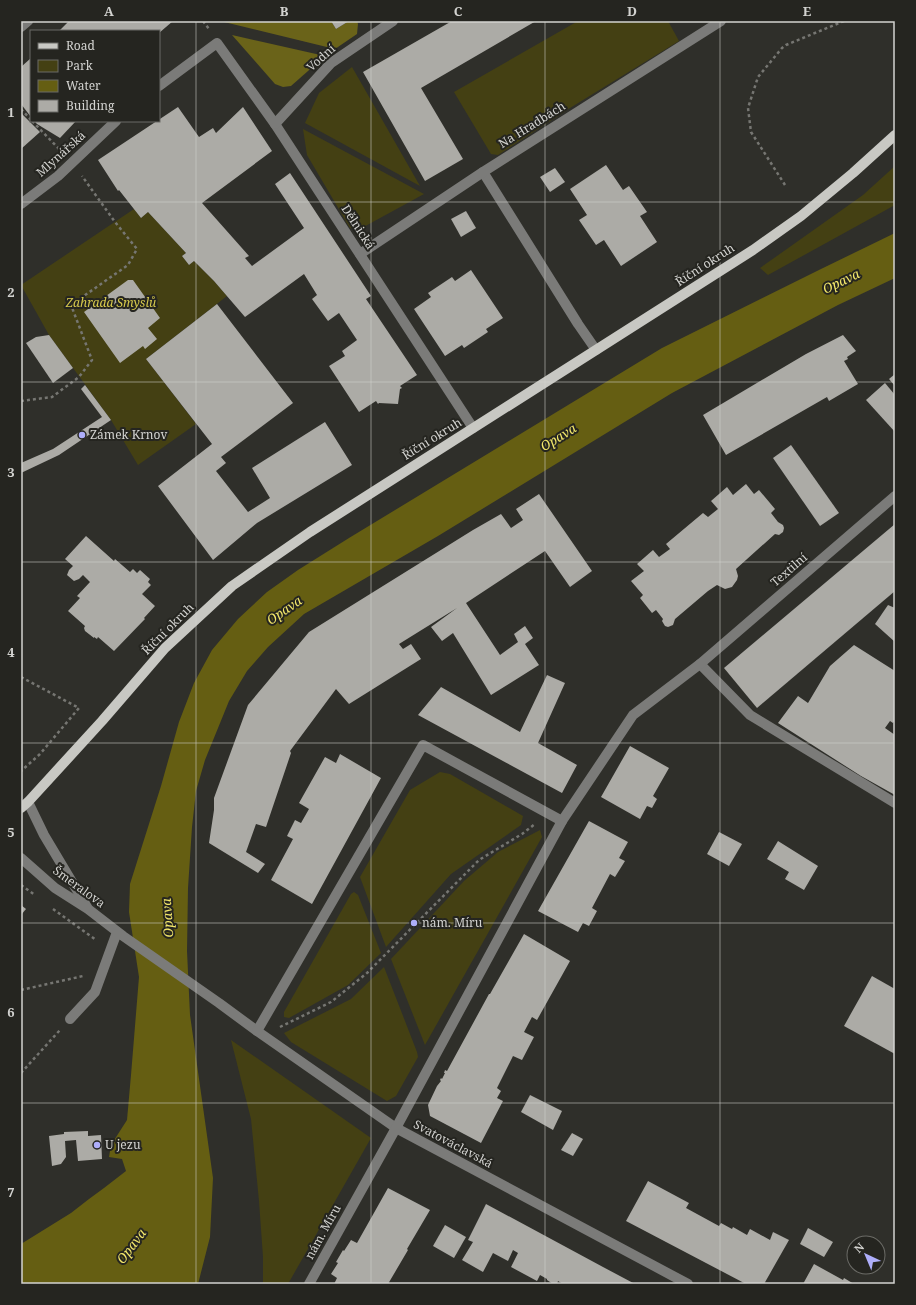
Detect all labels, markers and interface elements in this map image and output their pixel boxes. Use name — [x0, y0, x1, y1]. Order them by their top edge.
text: A — [104, 2, 114, 20]
text: B — [280, 2, 289, 20]
text: C — [454, 2, 463, 20]
text: D — [627, 2, 637, 20]
text: E — [803, 2, 812, 20]
legend — [30, 30, 160, 122]
text: Road — [66, 37, 96, 54]
street label: Vodní — [303, 40, 339, 75]
text: Park — [66, 57, 94, 74]
text: Water — [66, 77, 101, 94]
text: Building — [66, 97, 115, 114]
street label: Na Hradbách — [495, 97, 569, 152]
text: 1 — [7, 103, 15, 121]
street label: Mlynářská — [32, 127, 89, 180]
street label: Dělnická — [338, 201, 379, 253]
street label: Říční okruh — [672, 239, 738, 290]
water label: Opava — [819, 264, 863, 298]
text: 2 — [7, 283, 15, 301]
park label: Zahrada Smyslů — [65, 294, 156, 311]
street label: Říční okruh — [399, 413, 465, 464]
water label: Opava — [537, 419, 580, 455]
place label: Zámek Krnov — [90, 426, 167, 443]
marker: Zámek Krnov — [77, 430, 87, 440]
text: 3 — [7, 463, 15, 481]
street label: Textilní — [767, 549, 811, 590]
water label: Opava — [263, 591, 306, 629]
street label: Říční okruh — [138, 599, 198, 658]
text: 4 — [7, 643, 15, 661]
text: 5 — [7, 823, 15, 841]
street label: Šmeralova — [50, 862, 109, 911]
water label: Opava — [157, 897, 177, 938]
place label: nám. Míru — [422, 914, 483, 931]
marker: nám. Míru — [409, 918, 419, 928]
text: 6 — [7, 1003, 15, 1021]
street label: Svatováclavská — [411, 1115, 496, 1172]
place label: U jezu — [105, 1136, 141, 1153]
marker: U jezu — [92, 1140, 102, 1150]
text: 7 — [7, 1183, 15, 1201]
street label: nám. Míru — [301, 1201, 345, 1262]
water label: Opava — [112, 1225, 150, 1267]
north arrow — [846, 1235, 886, 1275]
text: N — [850, 1239, 867, 1256]

